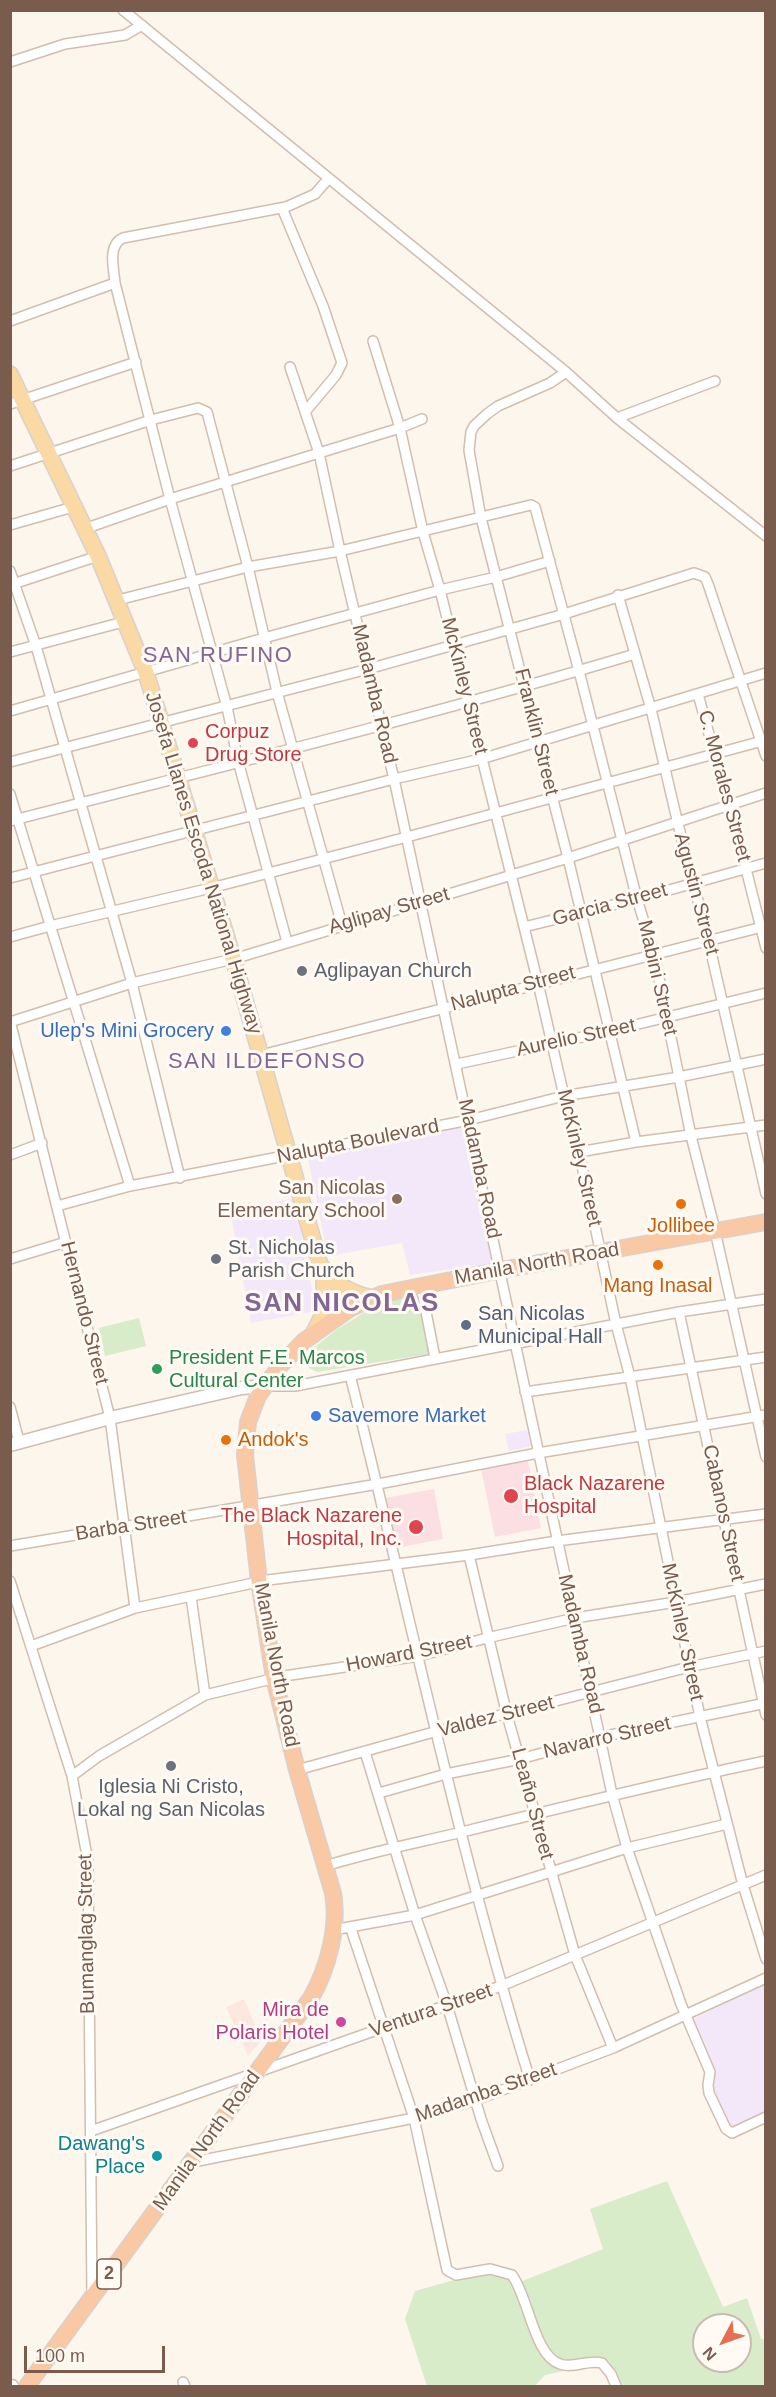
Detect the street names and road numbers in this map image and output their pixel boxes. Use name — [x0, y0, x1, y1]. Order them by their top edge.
street label: McKinley Street — [435, 615, 493, 757]
street label: Madamba Road — [346, 622, 402, 766]
street label: Franklin Street — [509, 666, 563, 798]
street label: Josefa Llanes Escoda National Highway — [139, 689, 267, 1037]
street label: C. Morales Street — [692, 708, 756, 864]
street label: Agustin Street — [668, 830, 724, 958]
street label: Garcia Street — [550, 878, 670, 932]
street label: Aglipay Street — [326, 882, 452, 940]
street label: Mabini Street — [632, 918, 682, 1038]
street label: Nalupta Street — [448, 961, 578, 1017]
street label: Aurelio Street — [514, 1014, 638, 1062]
street label: McKinley Street — [552, 1087, 606, 1229]
street label: Madamba Road — [452, 1097, 506, 1241]
street label: Nalupta Boulevard — [275, 1115, 441, 1169]
street label: Manila North Road — [453, 1238, 621, 1290]
street label: Hernando Street — [55, 1239, 113, 1387]
street label: Cabanos Street — [697, 1443, 749, 1583]
street label: Barba Street — [74, 1505, 188, 1547]
street label: McKinley Street — [656, 1561, 708, 1703]
street label: Madamba Road — [552, 1572, 608, 1716]
street label: Manila North Road — [248, 1581, 304, 1749]
street label: Howard Street — [344, 1630, 474, 1678]
street label: Valdez Street — [436, 1691, 556, 1743]
street label: Navarro Street — [541, 1712, 673, 1764]
street label: Leaño Street — [506, 1746, 558, 1862]
street label: Bumanglag Street — [74, 1854, 100, 2014]
street label: Ventura Street — [367, 1979, 495, 2043]
street label: Madamba Street — [412, 2058, 560, 2128]
street label: Manila North Road — [148, 2066, 266, 2216]
road number: 2 — [97, 2259, 121, 2289]

